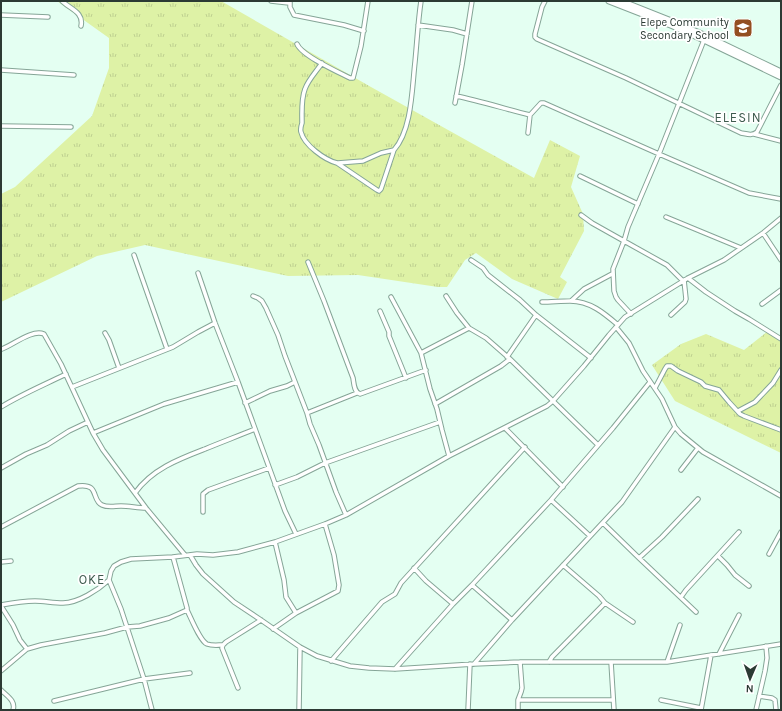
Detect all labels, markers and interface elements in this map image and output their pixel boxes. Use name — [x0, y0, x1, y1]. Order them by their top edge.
place label: Elepe Community Secondary School — [640, 16, 729, 42]
school or university icon: Elepe Community Secondary School — [732, 17, 754, 39]
district label: ELESIN — [714, 110, 762, 125]
district label: OKE — [79, 572, 105, 587]
north arrow — [730, 659, 770, 699]
text: N — [745, 682, 754, 695]

